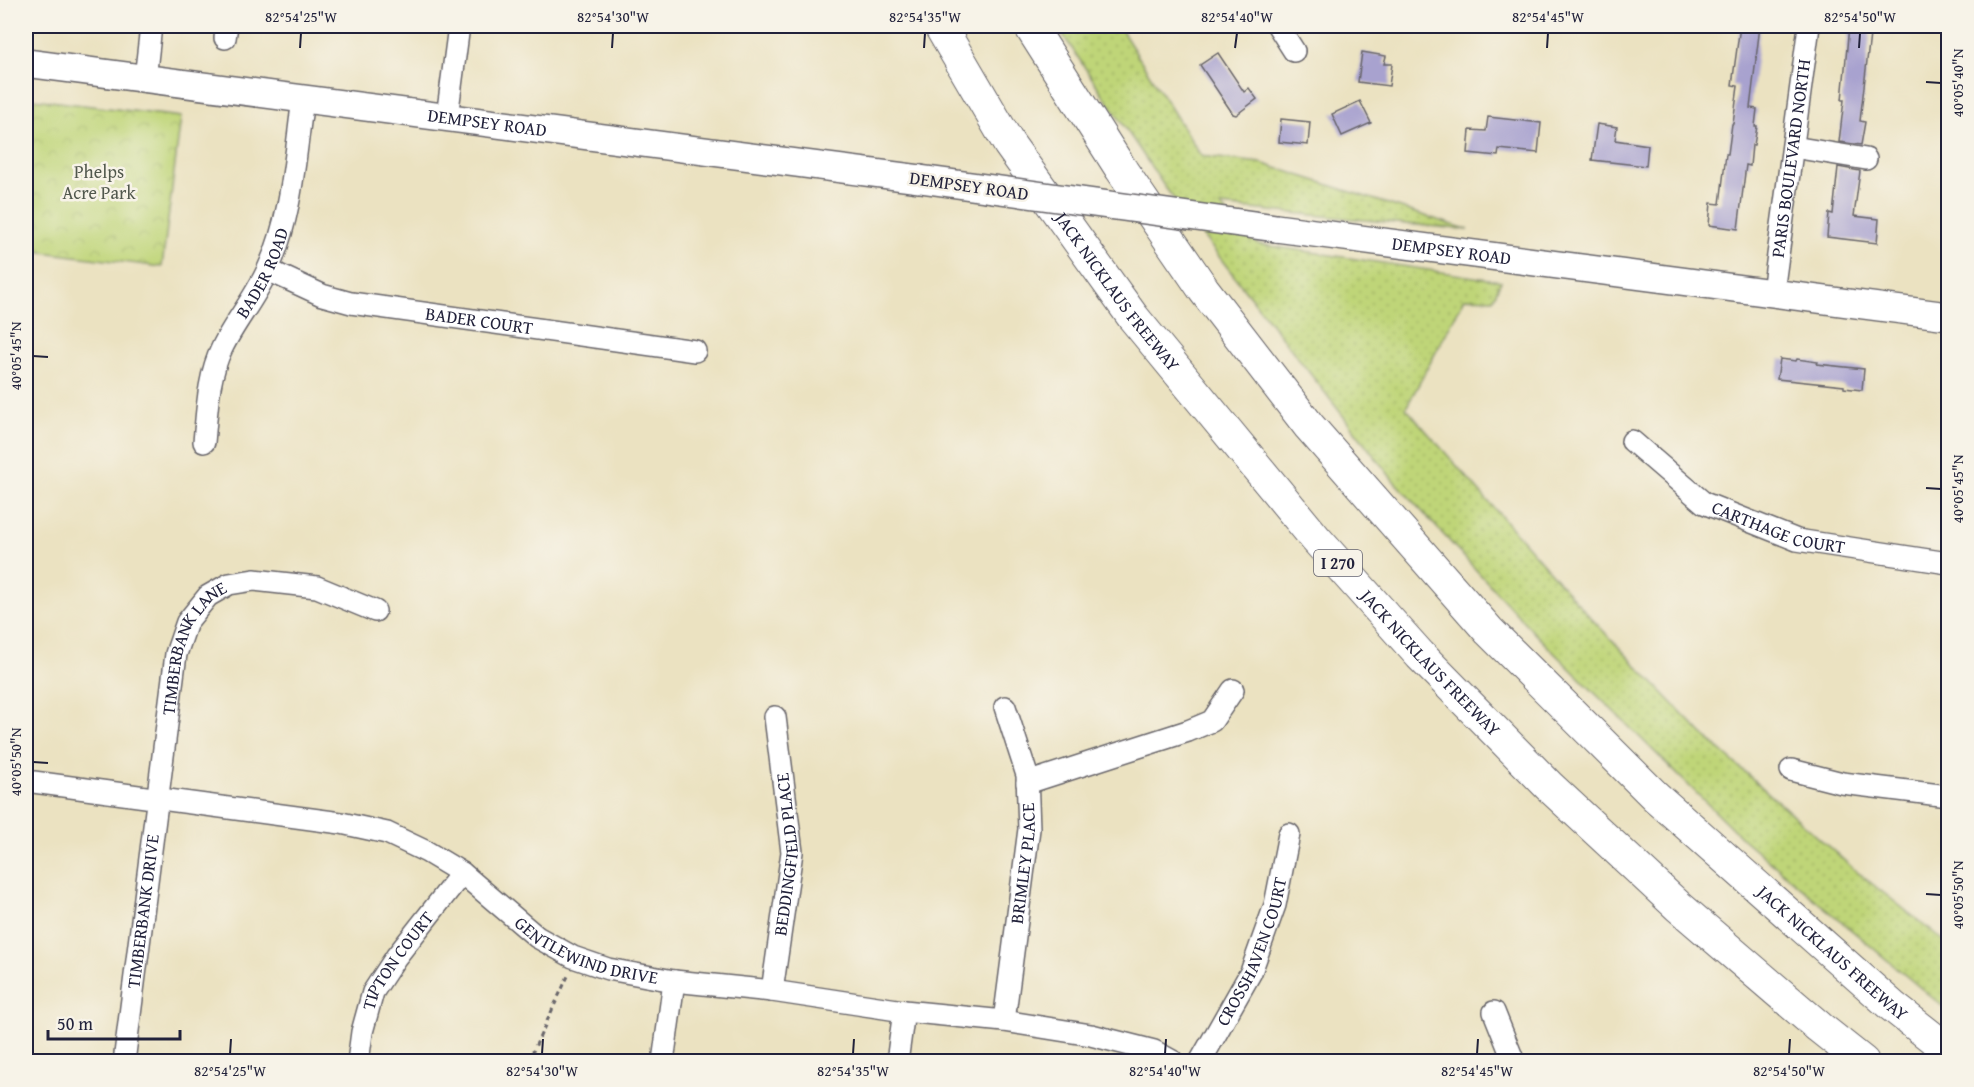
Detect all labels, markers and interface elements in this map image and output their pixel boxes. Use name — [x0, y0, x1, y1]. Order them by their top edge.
text: 82°54'25"W — [265, 6, 337, 27]
text: 82°54'30"W — [577, 6, 649, 27]
text: 82°54'35"W — [889, 6, 961, 27]
text: 82°54'40"W — [1201, 6, 1273, 27]
text: 82°54'45"W — [1512, 6, 1584, 27]
text: 82°54'50"W — [1824, 6, 1896, 27]
text: 40°05'40"N — [1947, 48, 1968, 117]
street label: PARIS BOULEVARD NORTH — [1764, 57, 1817, 259]
street label: DEMPSEY ROAD — [426, 101, 548, 143]
park label: Phelps Acre Park — [62, 158, 136, 206]
street label: DEMPSEY ROAD — [908, 164, 1030, 207]
street label: JACK NICKLAUS FREEWAY — [1048, 205, 1187, 377]
street label: BADER ROAD — [229, 224, 295, 323]
street label: DEMPSEY ROAD — [1390, 229, 1513, 272]
street label: BADER COURT — [424, 300, 535, 341]
text: 40°05'45"N — [5, 321, 26, 390]
text: 40°05'45"N — [1947, 454, 1968, 523]
street label: CARTHAGE COURT — [1708, 493, 1847, 560]
road number: I 270 — [1314, 550, 1362, 576]
street label: TIMBERBANK LANE — [154, 574, 231, 717]
street label: JACK NICKLAUS FREEWAY — [1353, 582, 1507, 742]
text: 40°05'50"N — [5, 727, 26, 796]
street label: BEDDINGFIELD PLACE — [766, 771, 805, 938]
street label: BRIMLEY PLACE — [1003, 802, 1042, 925]
street label: TIMBERBANK DRIVE — [120, 832, 166, 990]
text: 40°05'50"N — [1947, 860, 1968, 929]
street label: CROSSHAVEN COURT — [1209, 875, 1293, 1031]
street label: JACK NICKLAUS FREEWAY — [1750, 877, 1914, 1027]
street label: TIPTON COURT — [355, 905, 440, 1013]
street label: GENTLEWIND DRIVE — [509, 910, 660, 991]
scale bar — [48, 1003, 180, 1041]
text: 50 m — [57, 1010, 93, 1037]
text: 82°54'25"W — [194, 1060, 266, 1081]
text: 82°54'30"W — [506, 1060, 578, 1081]
text: 82°54'35"W — [817, 1060, 889, 1081]
text: 82°54'40"W — [1129, 1060, 1201, 1081]
text: 82°54'45"W — [1441, 1060, 1513, 1081]
text: 82°54'50"W — [1753, 1060, 1825, 1081]

